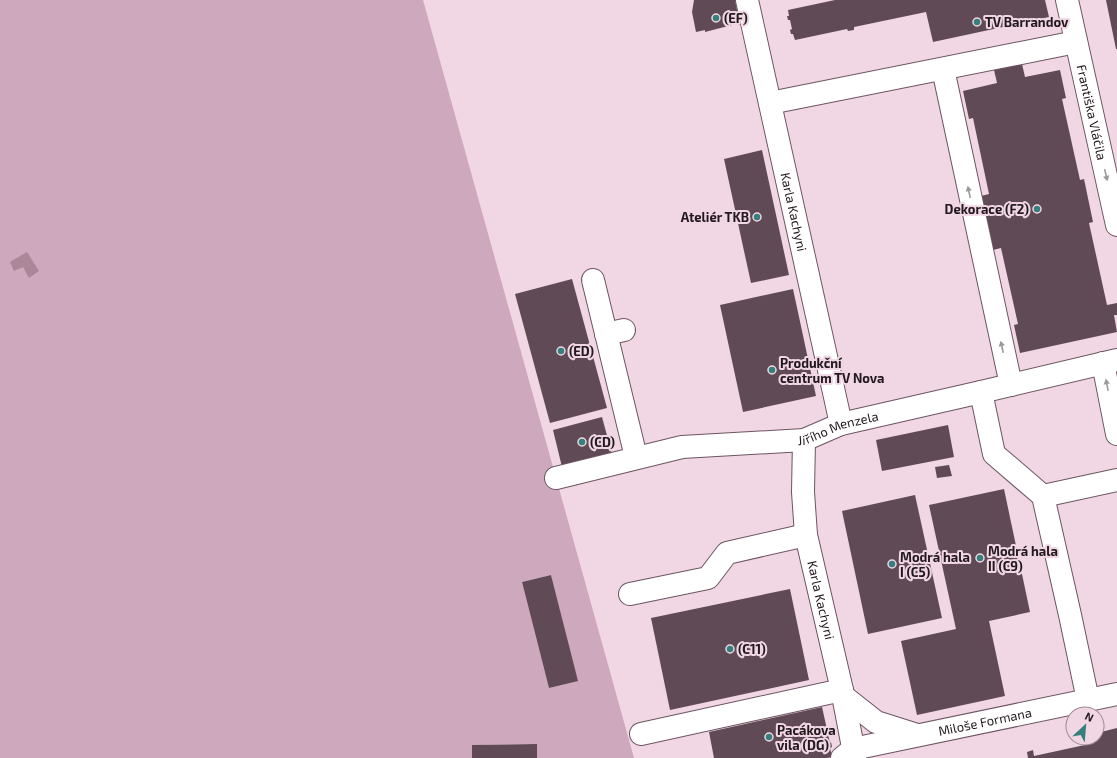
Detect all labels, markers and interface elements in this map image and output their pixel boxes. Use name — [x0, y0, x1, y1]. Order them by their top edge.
place label: (EF) — [724, 10, 748, 26]
marker: (EF) — [711, 13, 721, 23]
place label: TV Barrandov — [985, 14, 1069, 30]
marker: TV Barrandov — [972, 17, 982, 27]
street label: Františka Vláčila — [1074, 63, 1110, 162]
one-way arrow — [1103, 168, 1109, 181]
street label: Karla Kachyni — [777, 171, 810, 253]
one-way arrow — [966, 186, 972, 199]
place label: Dekorace (F2) — [945, 201, 1029, 217]
marker: Dekorace (F2) — [1032, 204, 1042, 214]
place label: Ateliér TKB — [681, 209, 749, 225]
marker: Ateliér TKB — [752, 212, 762, 222]
one-way arrow — [999, 341, 1005, 353]
place label: (ED) — [569, 343, 594, 359]
marker: (ED) — [556, 346, 566, 356]
place label: Produkční centrum TV Nova — [780, 355, 885, 386]
marker: Produkční centrum TV Nova — [767, 365, 777, 375]
one-way arrow — [1104, 379, 1110, 391]
street label: Jiřího Menzela — [797, 408, 880, 448]
place label: (CD) — [590, 434, 615, 450]
marker: (CD) — [577, 437, 587, 447]
place label: Modrá hala II (C9) — [988, 543, 1058, 574]
place label: Modrá hala I (C5) — [900, 549, 970, 580]
marker: Modrá hala II (C9) — [975, 553, 985, 563]
street label: Karla Kachyni — [804, 559, 838, 641]
marker: Modrá hala I (C5) — [887, 559, 897, 569]
place label: (C11) — [738, 641, 766, 657]
marker: (C11) — [725, 644, 735, 654]
street label: Miloše Formana — [937, 704, 1033, 739]
north arrow — [1065, 706, 1105, 746]
text: N — [1083, 709, 1096, 724]
place label: Pacákova vila (DG) — [777, 722, 836, 753]
marker: Pacákova vila (DG) — [764, 732, 774, 742]

